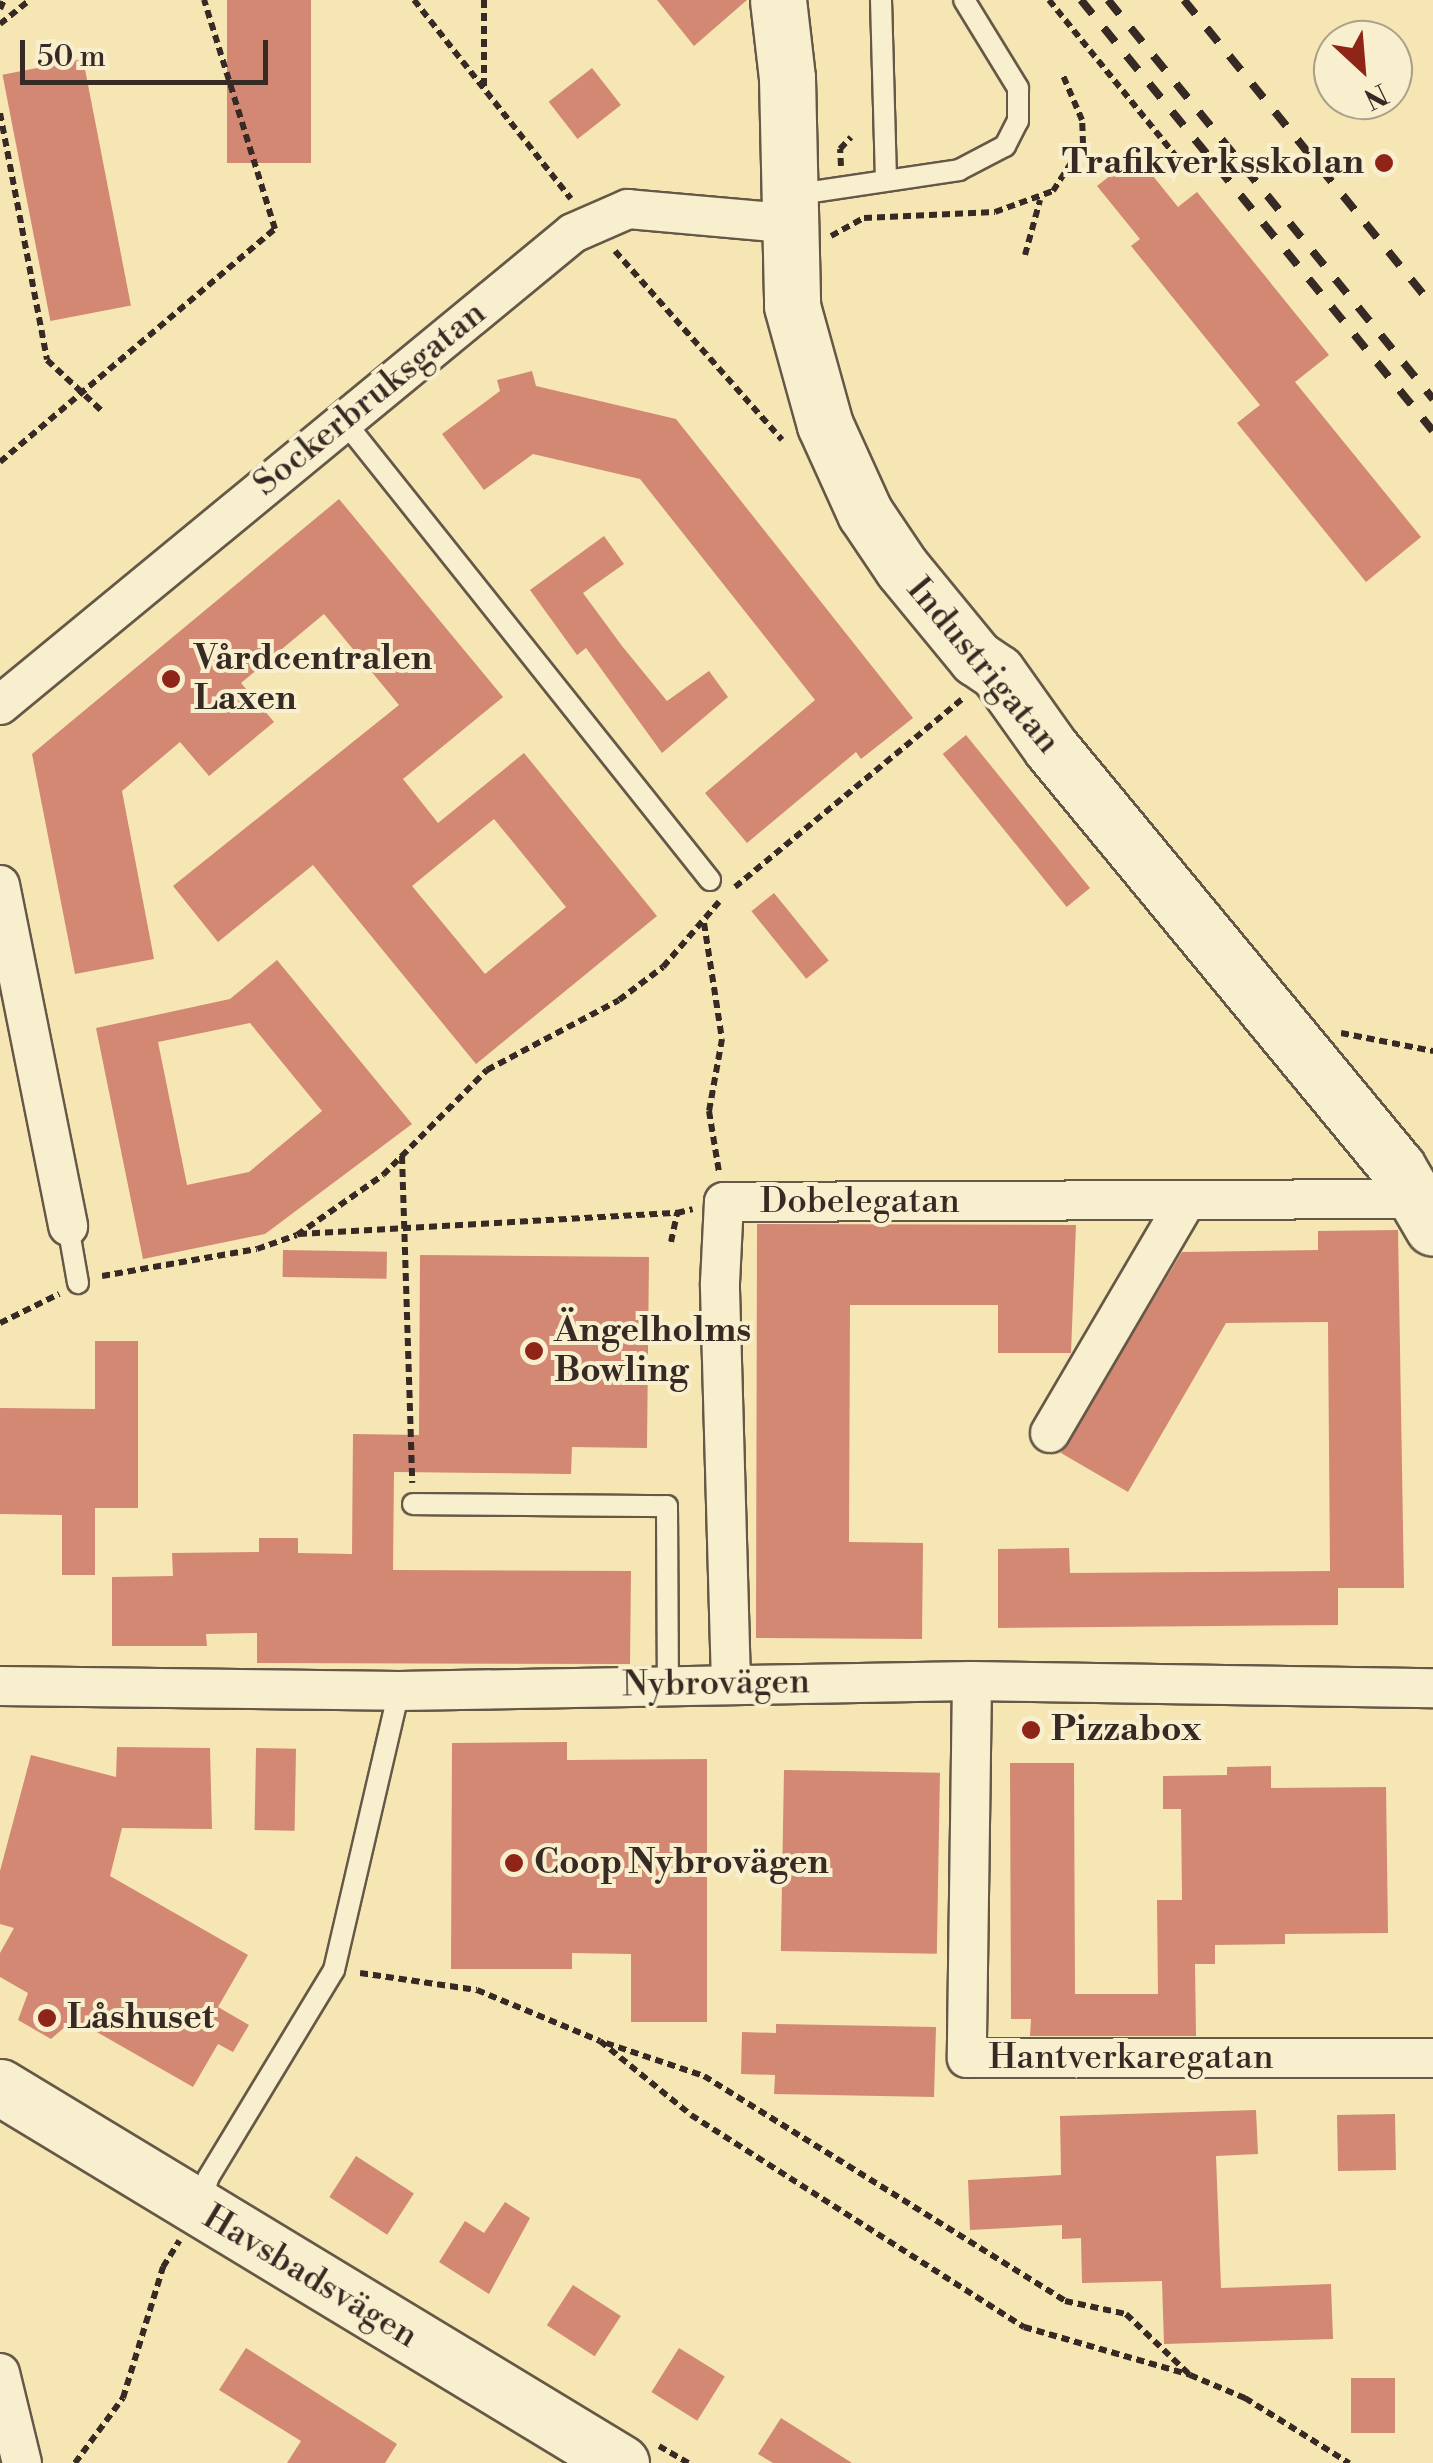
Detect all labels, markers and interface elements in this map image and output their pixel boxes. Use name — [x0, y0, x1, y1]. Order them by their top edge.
scale bar — [25, 20, 272, 82]
north arrow — [1313, 20, 1413, 120]
text: 50 m — [37, 38, 106, 76]
text: N — [1358, 75, 1393, 116]
place label: Trafikverksskolan — [1062, 142, 1364, 184]
marker: Trafikverksskolan — [1373, 152, 1395, 174]
street label: Sockerbruksgatan — [246, 293, 494, 505]
street label: Industrigatan — [897, 570, 1069, 762]
place label: Vårdcentralen Laxen — [194, 638, 432, 720]
marker: Vårdcentralen Laxen — [158, 666, 184, 692]
street label: Dobelegatan — [760, 1181, 960, 1223]
place label: Ängelholms Bowling — [554, 1310, 751, 1392]
marker: Ängelholms Bowling — [523, 1340, 545, 1362]
street label: Nybrovägen — [622, 1661, 810, 1707]
place label: Pizzabox — [1051, 1709, 1201, 1751]
marker: Pizzabox — [1020, 1719, 1042, 1741]
place label: Coop Nybrovägen — [534, 1842, 829, 1884]
marker: Coop Nybrovägen — [503, 1852, 525, 1874]
place label: Låshuset — [67, 1997, 214, 2039]
marker: Låshuset — [36, 2007, 58, 2029]
street label: Hantverkaregatan — [988, 2037, 1274, 2079]
street label: Havsbadsvägen — [195, 2196, 425, 2358]

